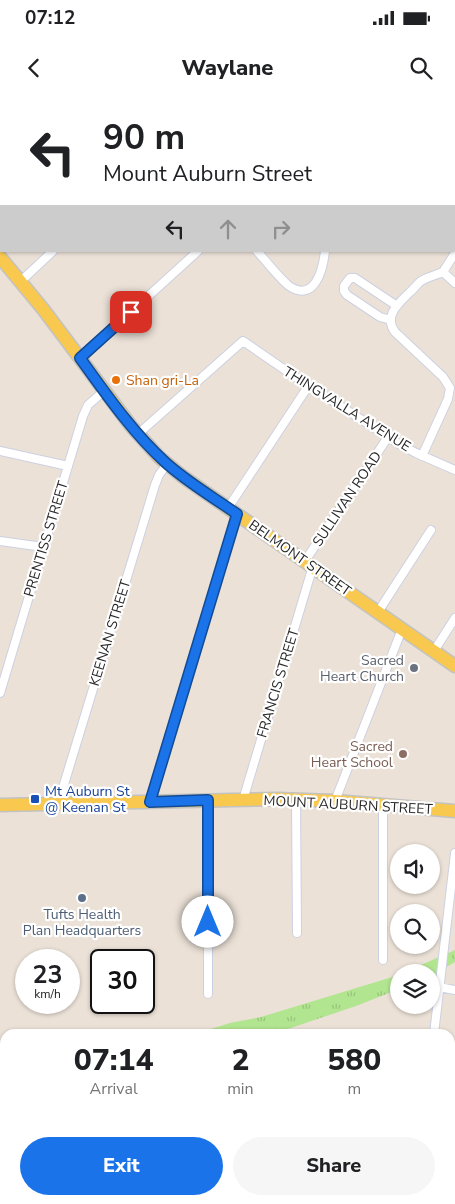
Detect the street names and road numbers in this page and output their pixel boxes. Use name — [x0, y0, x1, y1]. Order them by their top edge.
street label: THINGVALLA AVENUE — [280, 362, 414, 456]
street label: SULLIVAN ROAD — [308, 448, 386, 550]
street label: PRENTISS STREET — [19, 478, 73, 599]
street label: BELMONT STREET — [245, 515, 356, 601]
street label: KEENAN STREET — [85, 577, 135, 689]
street label: FRANCIS STREET — [252, 625, 304, 740]
street label: MOUNT AUBURN STREET — [263, 791, 434, 819]

